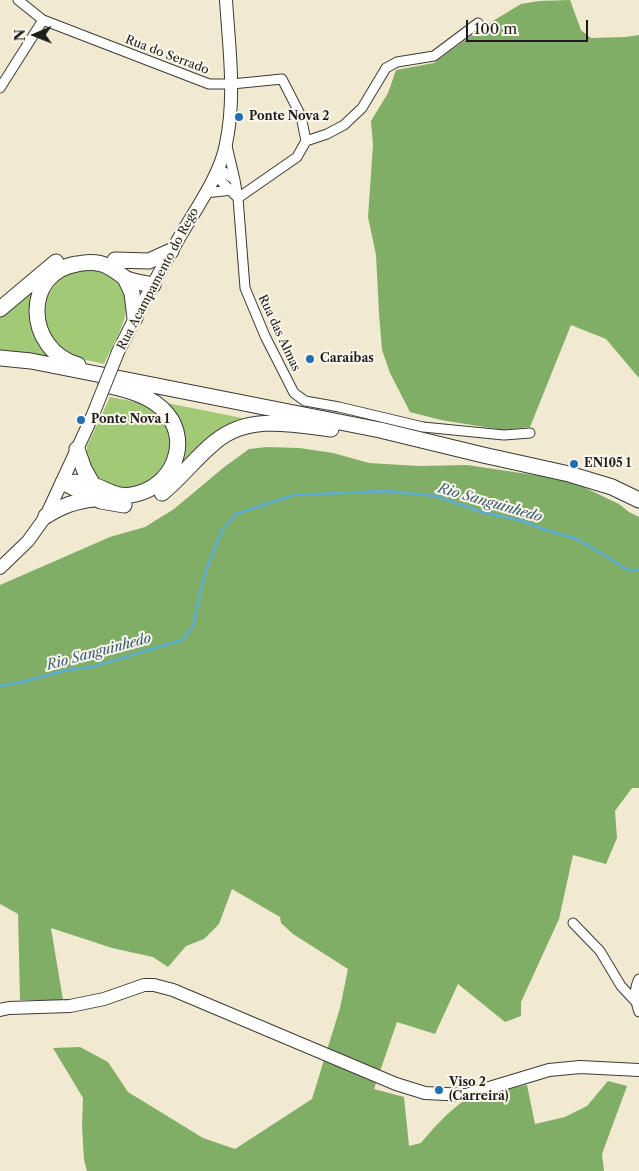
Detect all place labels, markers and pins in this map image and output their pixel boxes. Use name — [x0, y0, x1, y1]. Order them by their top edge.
place label: Ponte Nova 2 — [249, 110, 329, 124]
marker: Ponte Nova 2 — [233, 111, 245, 123]
place label: Caraíbas — [320, 352, 374, 366]
marker: Caraíbas — [304, 353, 316, 365]
place label: Ponte Nova 1 — [91, 413, 170, 427]
marker: Ponte Nova 1 — [75, 414, 87, 426]
place label: EN105 1 — [584, 457, 631, 471]
marker: EN105 1 — [568, 458, 580, 470]
place label: Viso 2 (Carreira) — [449, 1076, 509, 1104]
marker: Viso 2 (Carreira) — [433, 1084, 445, 1096]

